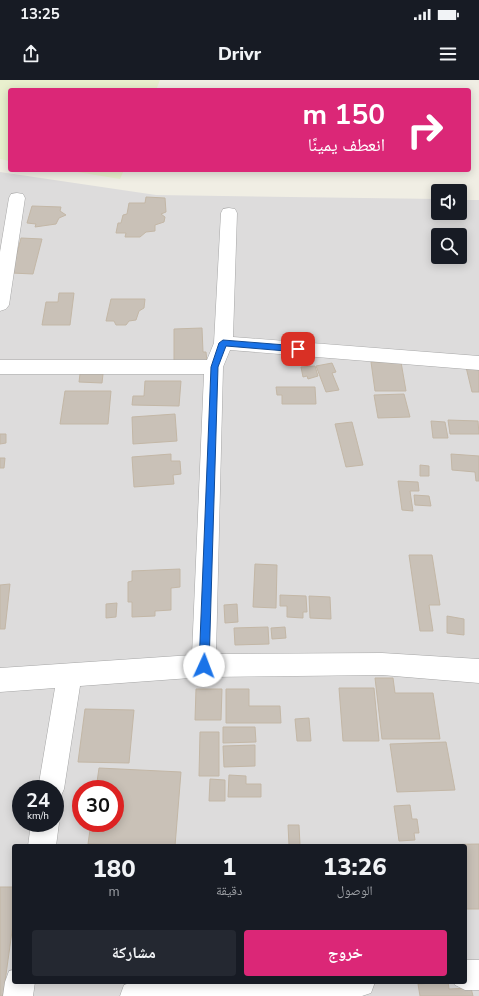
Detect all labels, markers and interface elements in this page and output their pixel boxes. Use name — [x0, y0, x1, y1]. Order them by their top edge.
text: 13:25 — [20, 4, 60, 24]
text: Drivr — [218, 42, 261, 66]
icon: share — [20, 43, 42, 65]
icon: menu — [437, 43, 459, 65]
text: 150 m — [302, 96, 385, 134]
icon: right — [399, 104, 451, 156]
text: انعطف يمينًا — [308, 133, 385, 157]
map controls — [431, 184, 467, 264]
button: sound — [431, 184, 467, 220]
button: search — [431, 228, 467, 264]
pin — [281, 332, 315, 366]
icon: arrive — [287, 338, 309, 360]
position arrow — [183, 645, 225, 687]
speed limit sign: 30 — [72, 780, 124, 832]
text: 24 — [26, 787, 50, 814]
text: km/h — [27, 809, 49, 823]
text: 1 — [222, 851, 236, 883]
text: 13:26 — [323, 851, 387, 883]
text: 180 — [92, 853, 136, 885]
text: دقيقة — [216, 882, 242, 900]
text: الوصول — [337, 882, 373, 900]
text: m — [108, 883, 120, 901]
button: مشاركة — [32, 930, 236, 976]
button: خروج — [244, 930, 447, 976]

